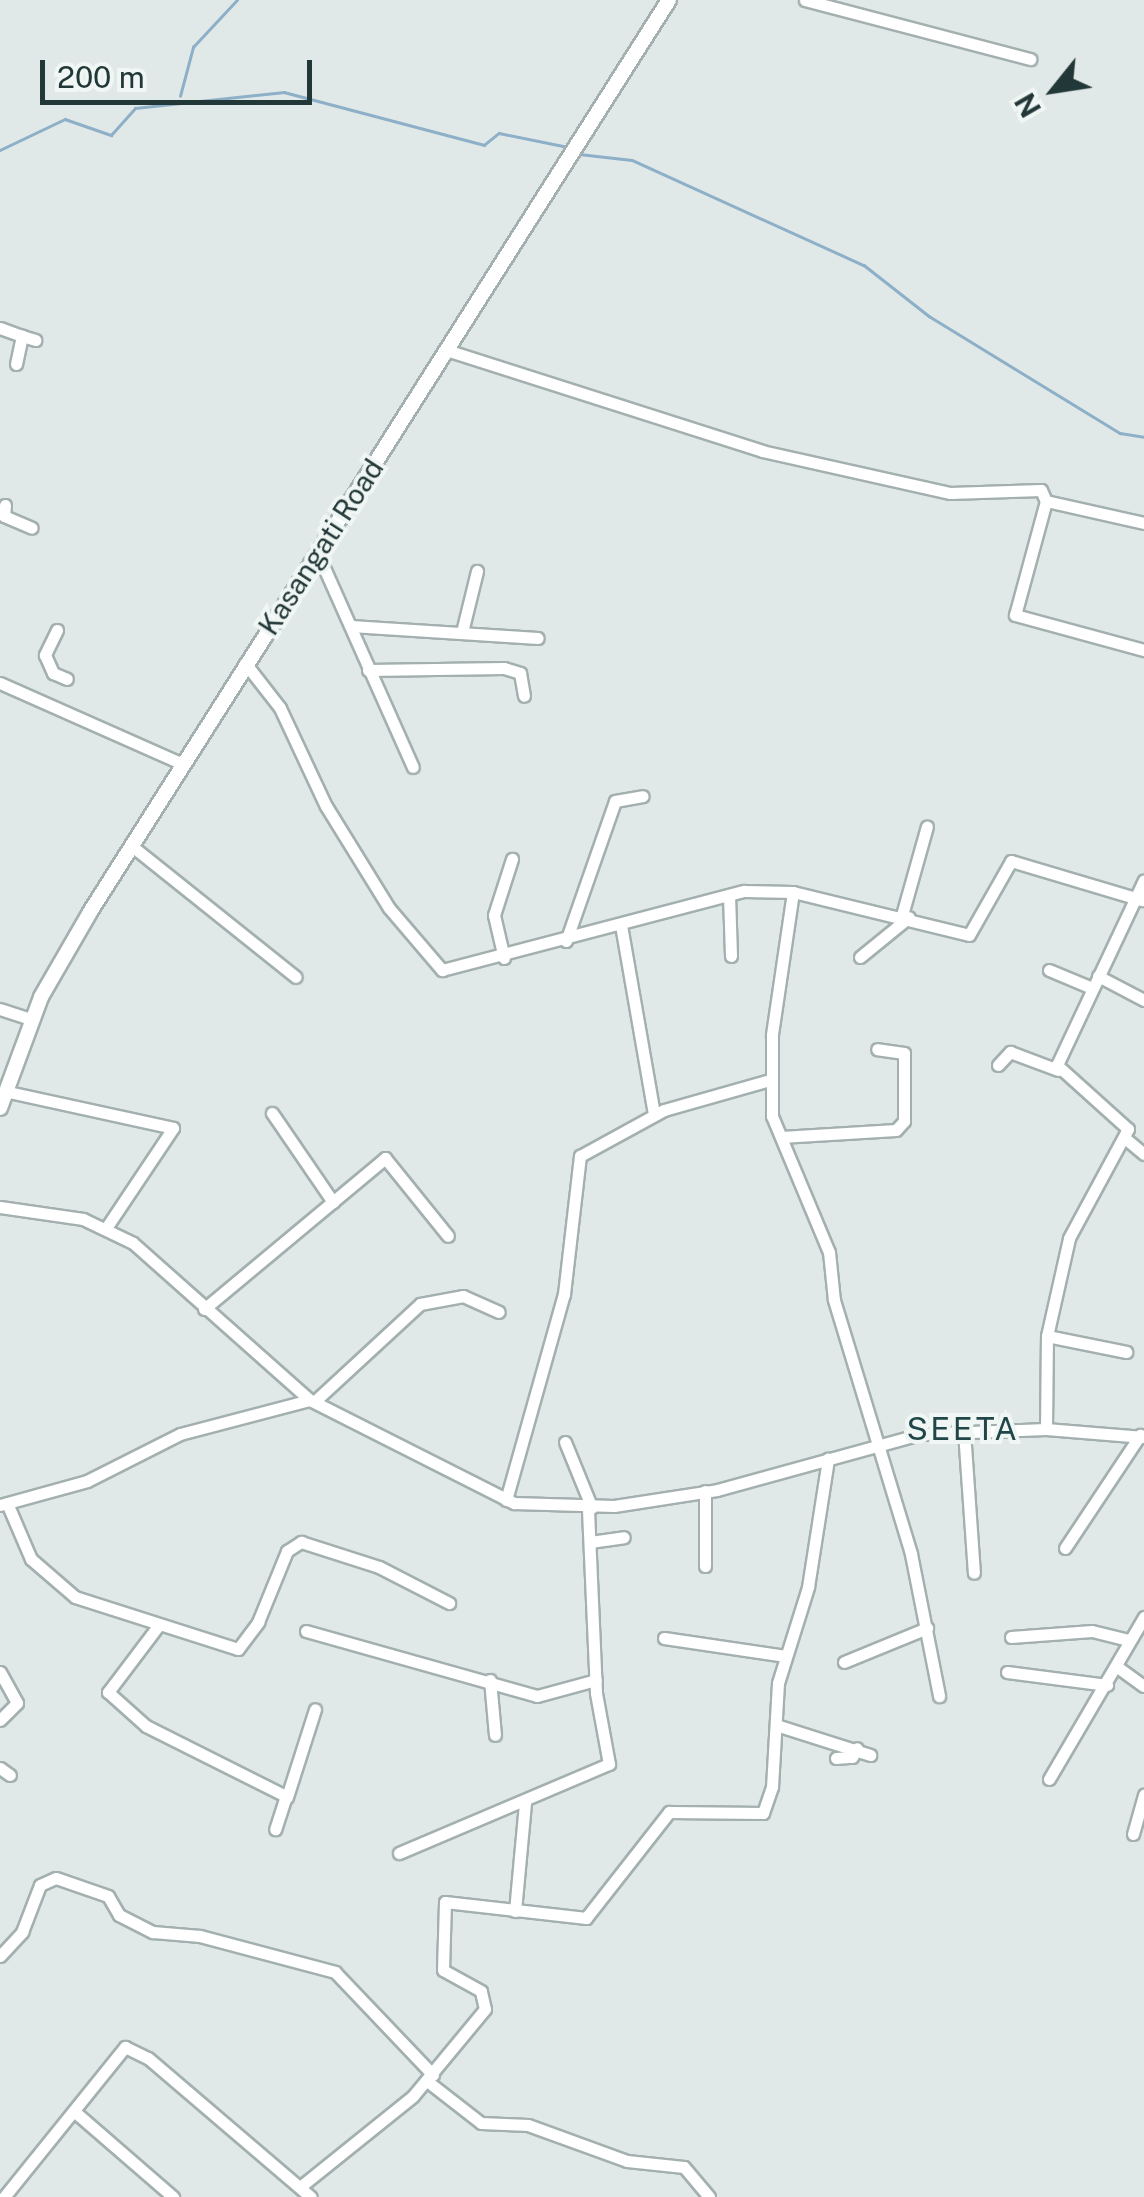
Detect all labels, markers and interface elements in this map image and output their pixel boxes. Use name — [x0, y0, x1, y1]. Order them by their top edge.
scale bar — [45, 40, 318, 102]
north arrow — [1004, 40, 1104, 140]
text: 200 m — [57, 59, 145, 95]
text: N — [1008, 88, 1047, 123]
street label: Kasangati Road — [252, 453, 390, 641]
district label: SEETA — [906, 1410, 1020, 1448]

